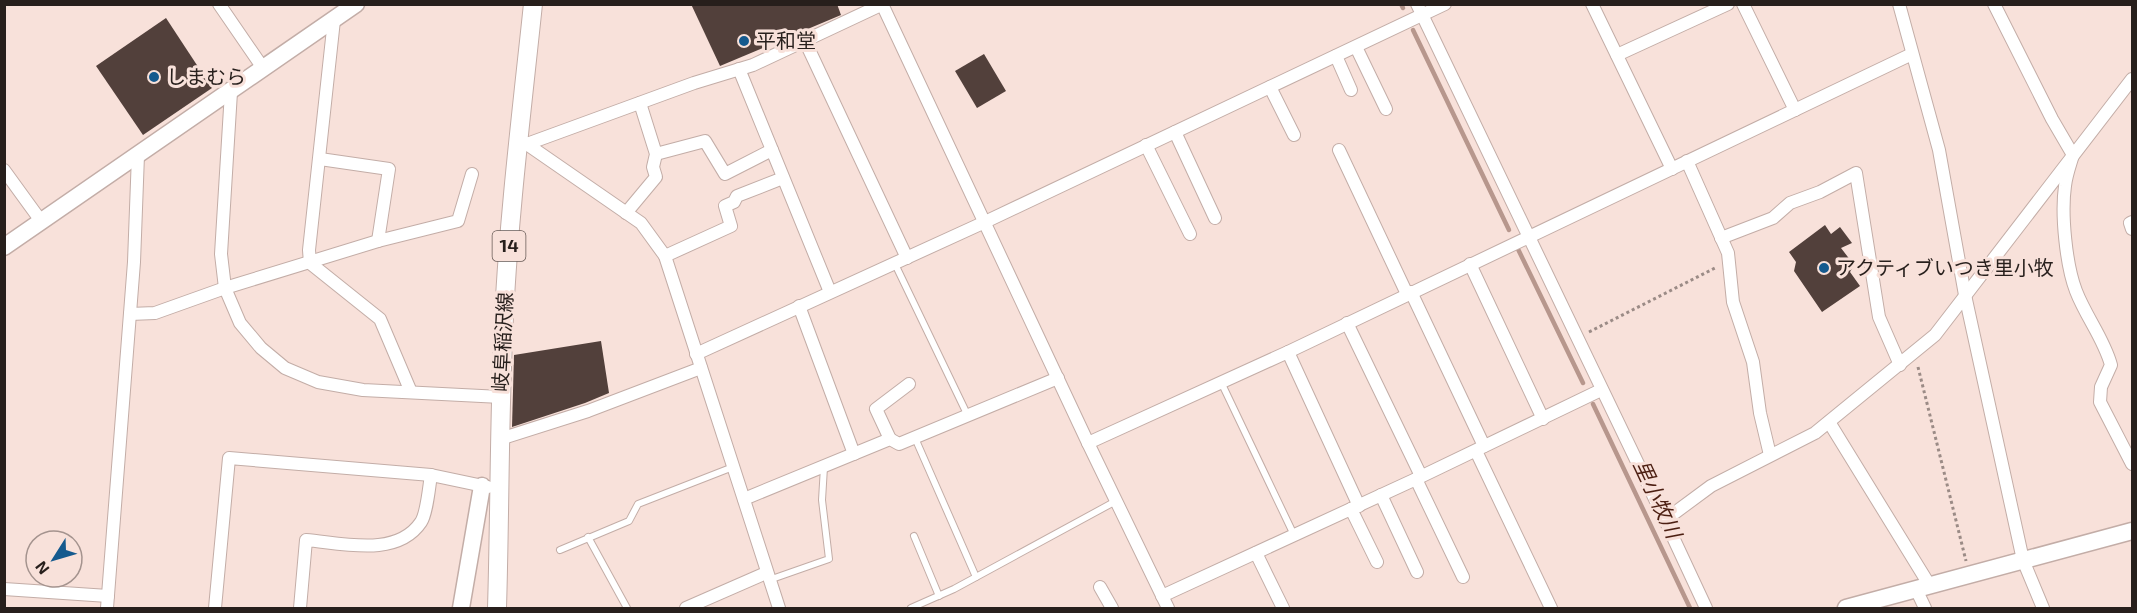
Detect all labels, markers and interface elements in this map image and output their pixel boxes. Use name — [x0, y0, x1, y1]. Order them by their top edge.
place label: 平和堂 — [756, 28, 816, 52]
marker: 平和堂 — [737, 34, 751, 48]
place label: しまむら — [166, 64, 246, 88]
marker: しまむら — [147, 70, 161, 84]
road number: 14 — [492, 231, 526, 261]
place label: アクティブいつき里小牧 — [1836, 255, 2054, 279]
marker: アクティブいつき里小牧 — [1817, 261, 1831, 275]
street label: 岐阜稲沢線 — [487, 291, 517, 393]
water label: 里小牧川 — [1629, 455, 1688, 544]
north arrow — [24, 529, 84, 589]
text: N — [31, 558, 53, 579]

